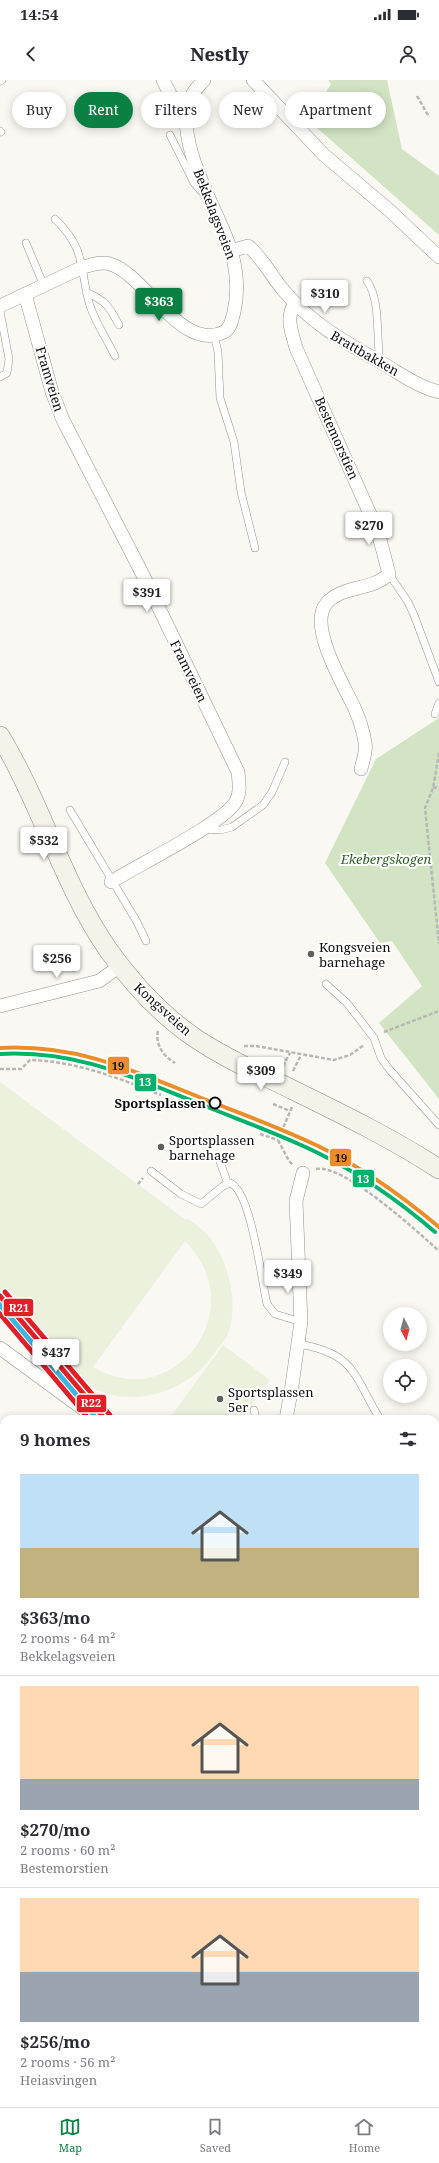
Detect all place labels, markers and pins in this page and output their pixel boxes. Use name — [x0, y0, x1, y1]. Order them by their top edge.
pin: $310 — [301, 280, 349, 314]
pin: $363 — [135, 288, 183, 322]
pin: $270 — [345, 512, 393, 546]
pin: $391 — [123, 579, 171, 613]
pin: $532 — [20, 827, 68, 861]
place label: Kongsveien barnehage — [319, 938, 391, 971]
pin: $256 — [33, 945, 81, 979]
marker: Kongsveien barnehage — [306, 949, 316, 959]
pin: $309 — [237, 1057, 285, 1091]
place label: Sportsplassen — [114, 1094, 206, 1112]
marker: Sportsplassen — [208, 1096, 222, 1110]
place label: Sportsplassen barnehage — [169, 1131, 255, 1164]
marker: Sportsplassen barnehage — [156, 1142, 166, 1152]
pin: $349 — [264, 1260, 312, 1294]
pin: $437 — [32, 1339, 80, 1373]
place label: Sportsplassen 5er — [228, 1383, 314, 1416]
marker: Sportsplassen 5er — [215, 1394, 225, 1404]

